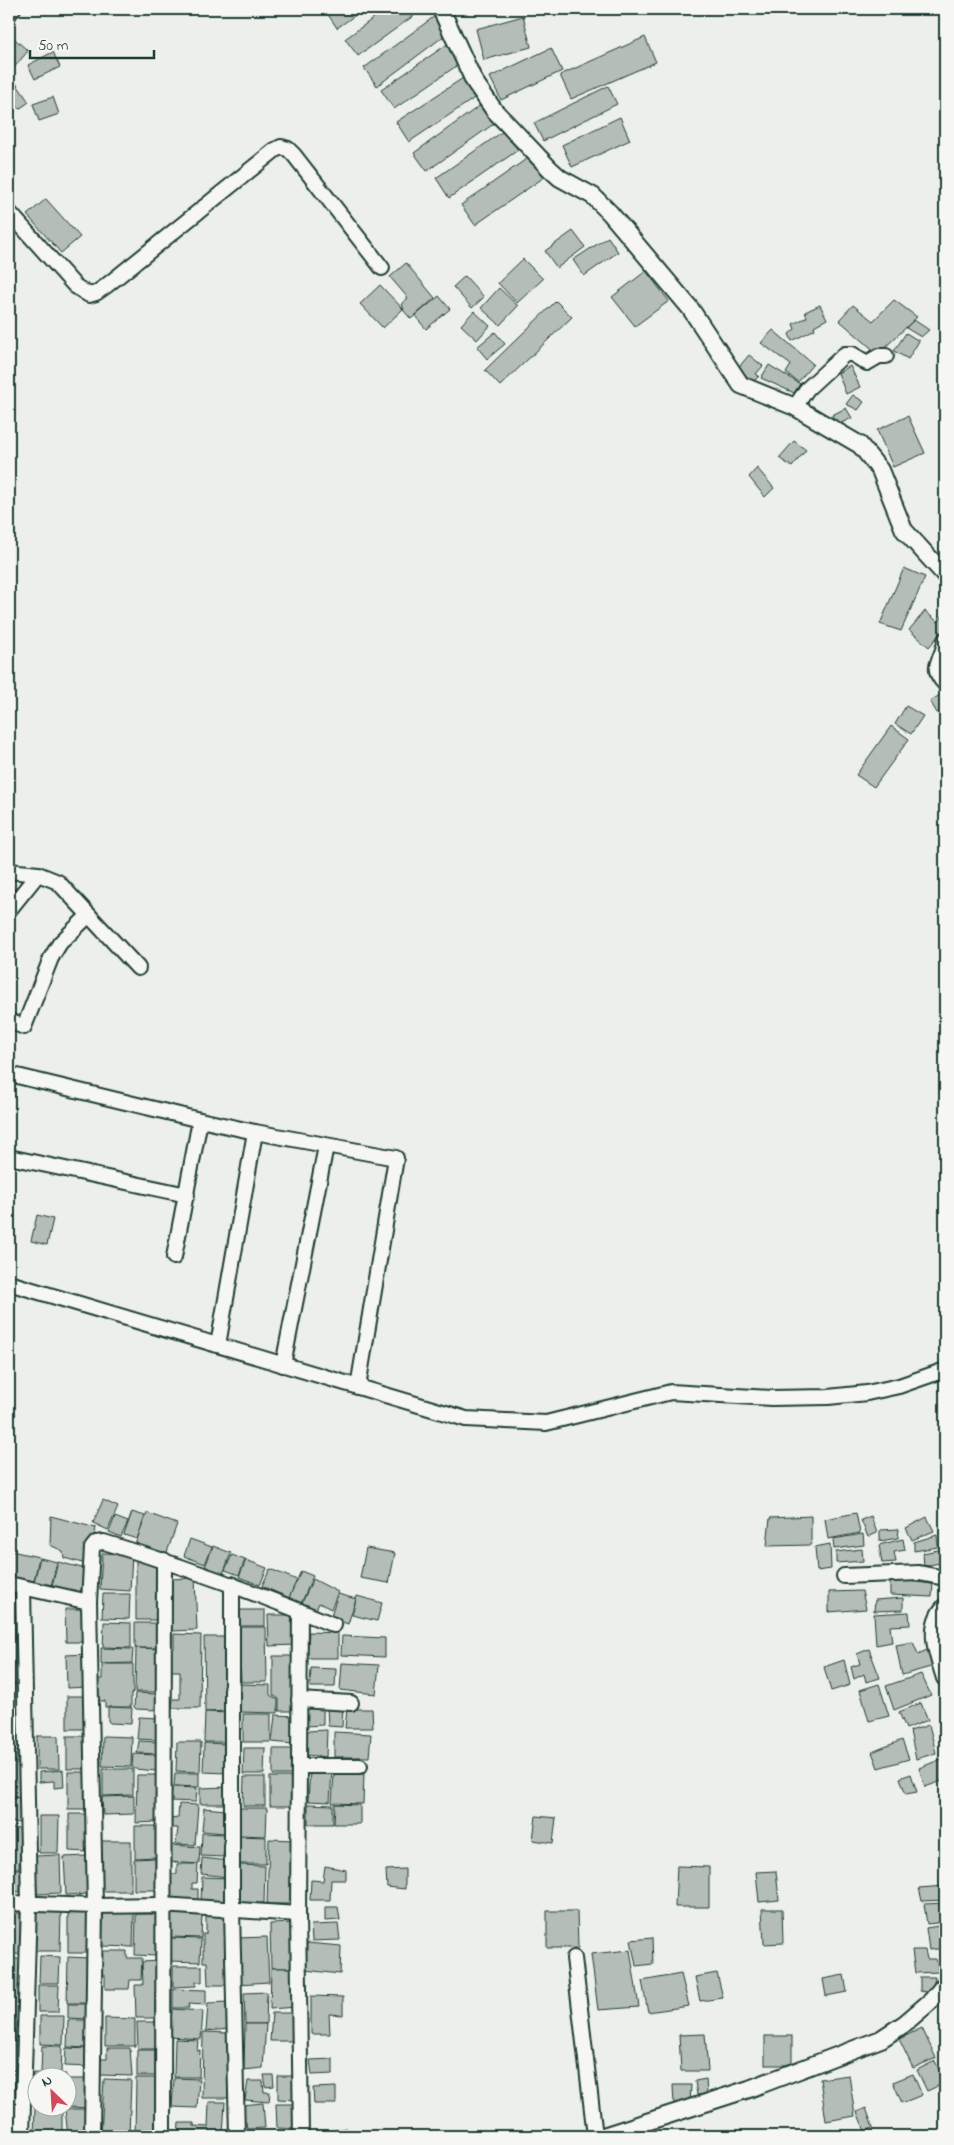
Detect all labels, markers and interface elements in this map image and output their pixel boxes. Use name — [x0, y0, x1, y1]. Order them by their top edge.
scale bar — [30, 28, 154, 60]
text: 50 m — [38, 35, 69, 57]
north arrow — [28, 2068, 78, 2118]
text: N — [38, 2070, 56, 2093]

